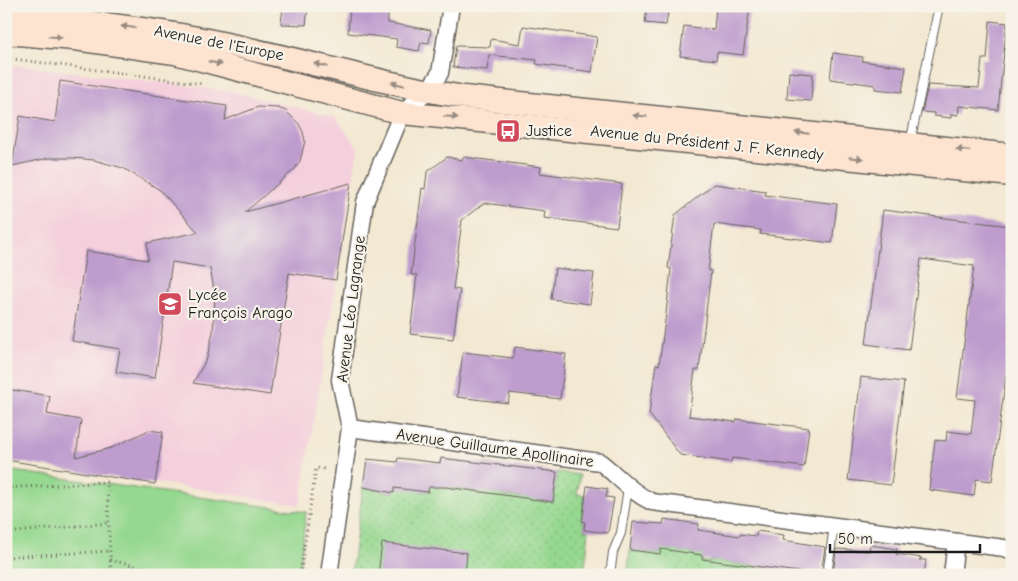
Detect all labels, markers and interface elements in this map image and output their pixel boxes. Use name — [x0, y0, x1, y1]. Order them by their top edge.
street label: Avenue de l'Europe — [153, 22, 285, 64]
one-way arrow — [119, 23, 135, 31]
one-way arrow — [47, 33, 63, 41]
one-way arrow — [208, 59, 223, 67]
one-way arrow — [314, 61, 329, 69]
one-way arrow — [391, 80, 406, 88]
one-way arrow — [632, 112, 648, 120]
one-way arrow — [443, 113, 459, 121]
bus stop icon: Justice — [495, 118, 521, 144]
place label: Justice — [526, 122, 572, 140]
street label: Avenue du Président J. F. Kennedy — [590, 122, 825, 164]
one-way arrow — [793, 129, 809, 137]
one-way arrow — [955, 146, 971, 154]
one-way arrow — [849, 155, 865, 163]
street label: Avenue Léo Lagrange — [333, 235, 369, 383]
place label: Lycée François Arago — [188, 286, 293, 322]
school or university icon: Lycée François Arago — [157, 291, 183, 317]
street label: Avenue Guillaume Apollinaire — [395, 425, 595, 471]
scale bar — [830, 521, 980, 553]
text: 50 m — [838, 530, 873, 548]

